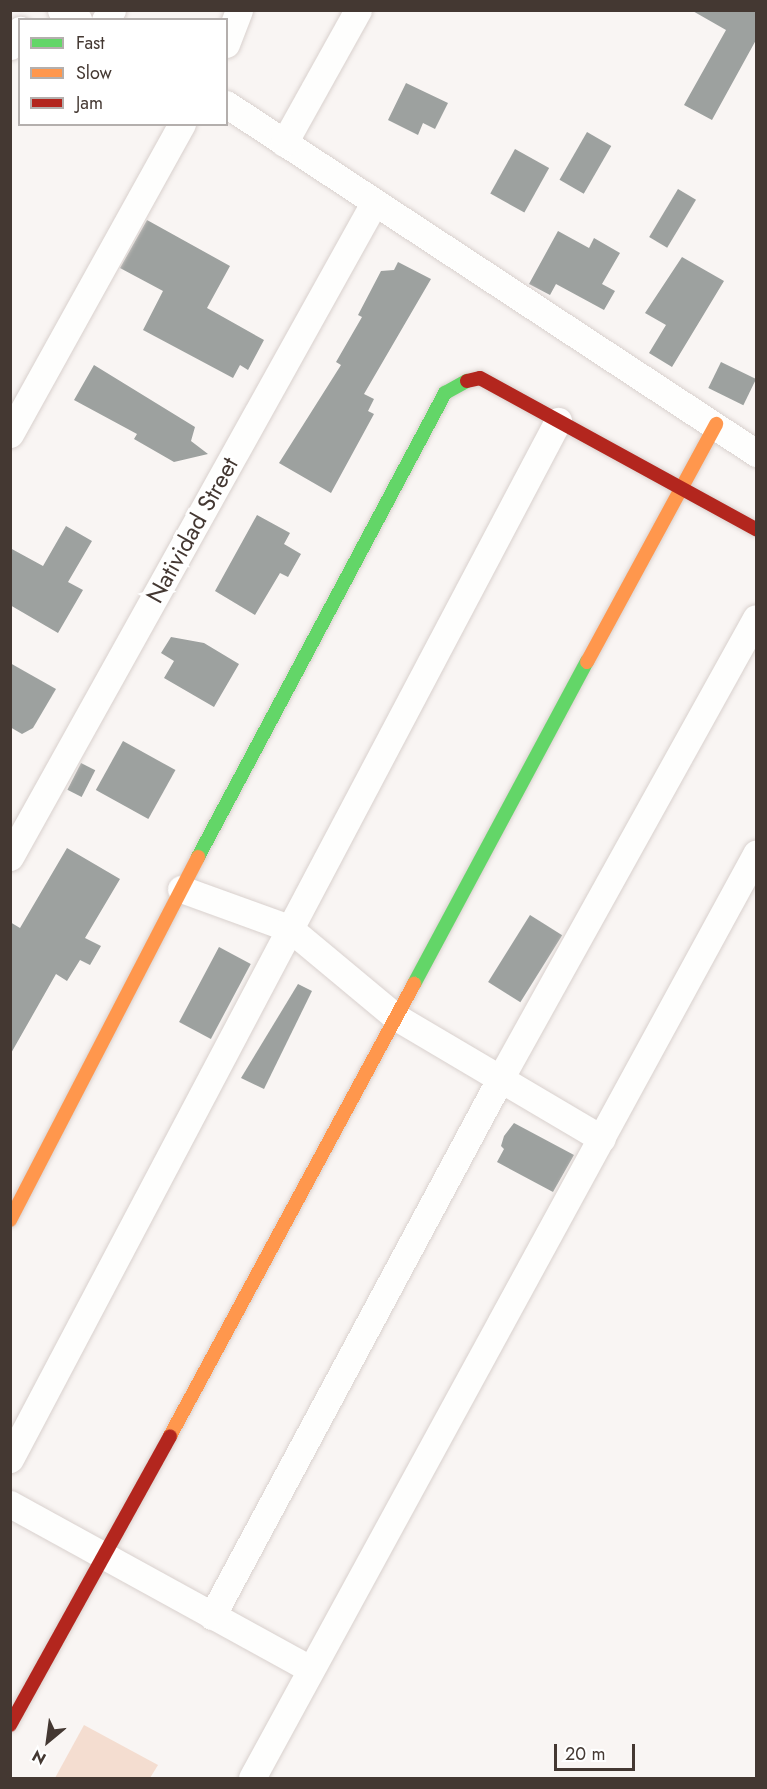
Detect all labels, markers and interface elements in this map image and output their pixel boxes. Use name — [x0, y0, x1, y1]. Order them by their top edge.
legend — [18, 18, 228, 126]
text: Fast — [76, 30, 105, 56]
text: Slow — [76, 60, 112, 86]
text: Jam — [76, 90, 103, 116]
street label: Natividad Street — [140, 452, 244, 608]
north arrow — [18, 1711, 78, 1771]
scale bar — [557, 1732, 638, 1770]
text: 20 m — [565, 1741, 605, 1767]
text: N — [28, 1744, 50, 1770]

